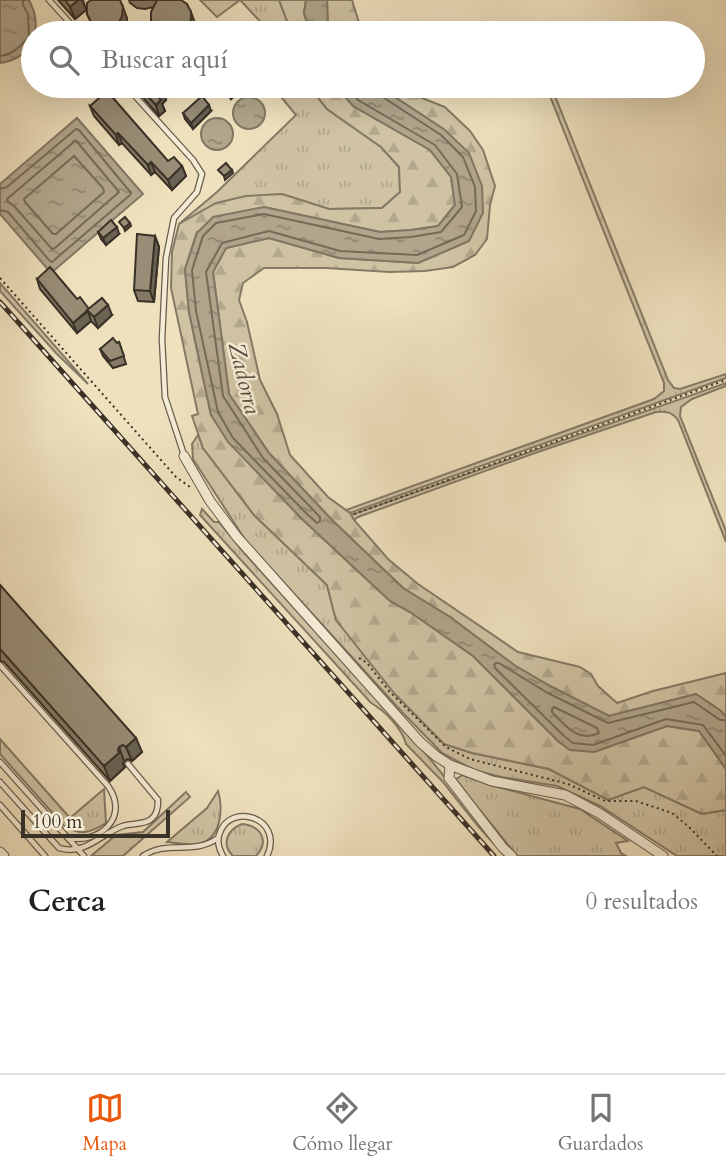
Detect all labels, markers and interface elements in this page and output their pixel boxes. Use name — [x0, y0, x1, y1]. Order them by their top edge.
search box — [21, 21, 705, 98]
icon: search — [45, 41, 83, 79]
text: Buscar aquí — [101, 42, 228, 77]
water label: Zadorra — [221, 339, 268, 417]
scale bar — [21, 807, 170, 839]
text: 100 m — [32, 809, 82, 835]
text: Cerca — [28, 881, 106, 922]
text: 0 resultados — [585, 886, 698, 917]
tab: Mapa — [83, 1089, 127, 1157]
tab: Cómo llegar — [292, 1089, 393, 1157]
tab: Guardados — [558, 1089, 643, 1157]

